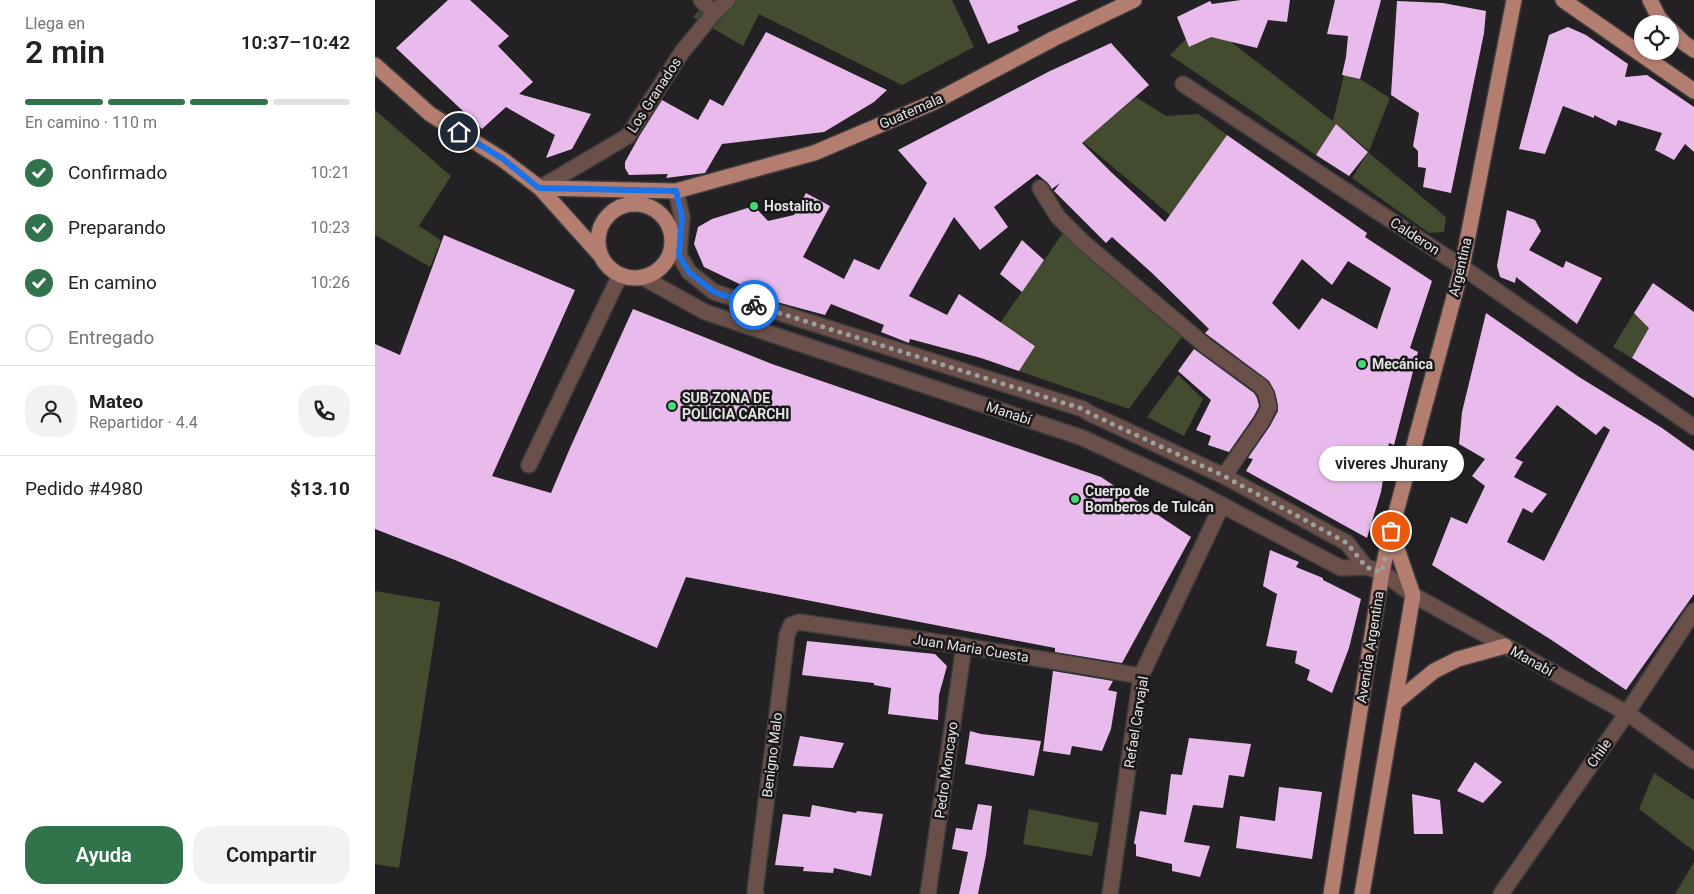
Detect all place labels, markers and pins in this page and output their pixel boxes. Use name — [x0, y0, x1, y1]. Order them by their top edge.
pin — [438, 111, 480, 153]
place label: Hostalito — [764, 198, 821, 214]
marker: Hostalito — [748, 200, 760, 212]
place label: Mecánica — [1372, 356, 1433, 372]
marker: Mecánica — [1356, 358, 1368, 370]
place label: SUB ZONA DE POLICIA CARCHI — [682, 390, 789, 422]
marker: SUB ZONA DE POLICIA CARCHI — [666, 400, 678, 412]
callout: viveres Jhurany — [1319, 446, 1463, 481]
place label: Cuerpo de Bomberos de Tulcán — [1085, 483, 1214, 515]
marker: Cuerpo de Bomberos de Tulcán — [1069, 493, 1081, 505]
pin — [1370, 510, 1412, 552]

